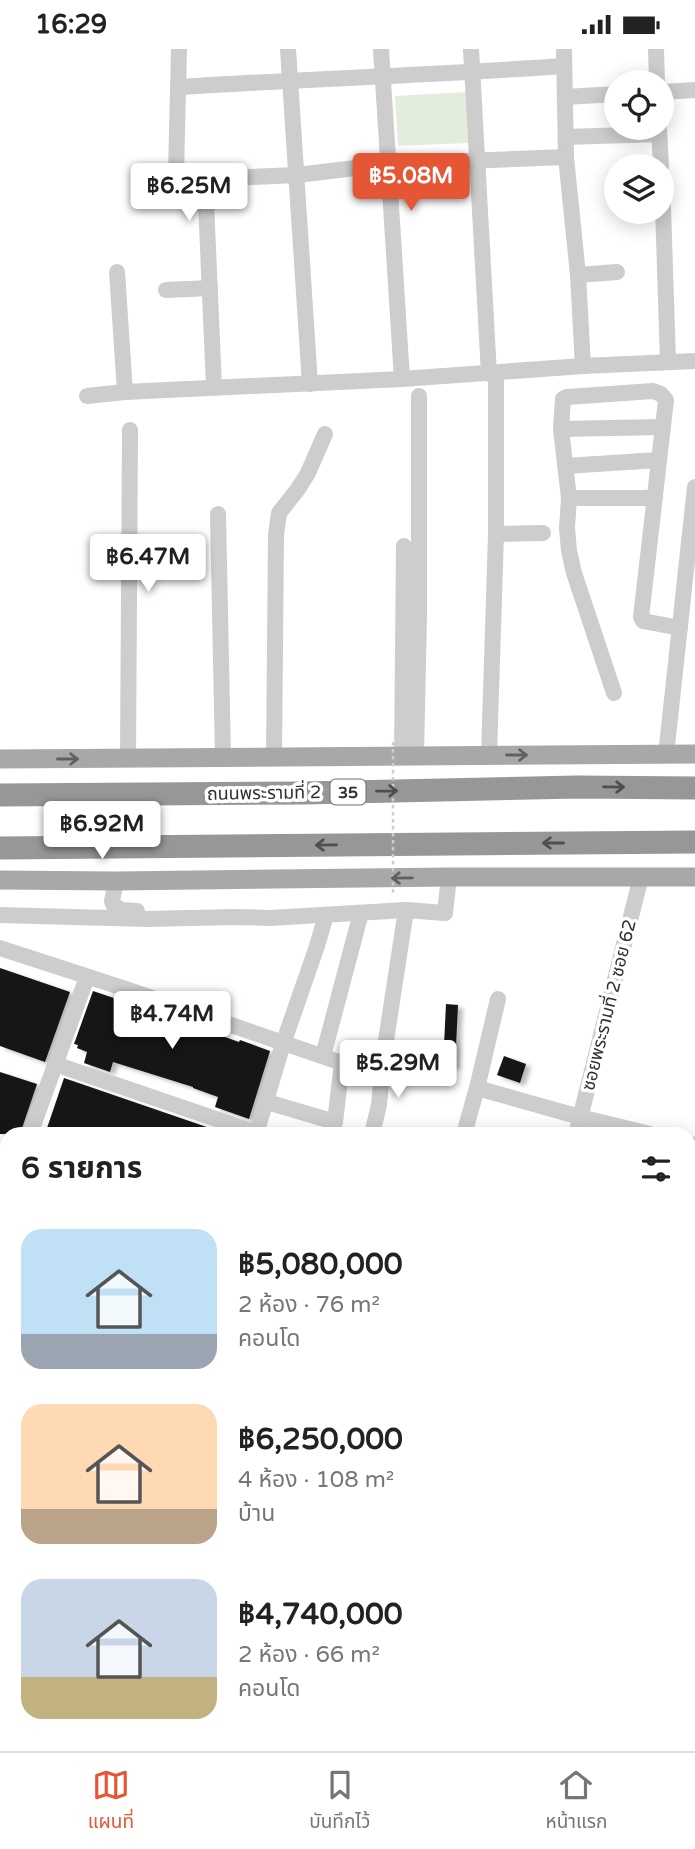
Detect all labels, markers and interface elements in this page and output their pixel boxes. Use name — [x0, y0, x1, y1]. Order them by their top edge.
text: 16:29 — [35, 9, 107, 40]
map controls — [604, 70, 674, 224]
button: locate — [604, 70, 674, 140]
pin: ฿5.08M — [354, 153, 468, 213]
button: layers — [604, 154, 674, 224]
text: ฿5.08M — [369, 162, 453, 190]
pin: ฿6.25M — [132, 163, 246, 223]
text: ฿6.25M — [147, 172, 231, 200]
pin: ฿6.47M — [91, 535, 205, 594]
text: ฿6.47M — [106, 543, 190, 571]
one-way arrow — [505, 748, 528, 762]
one-way arrow — [56, 752, 79, 766]
street label: ถนนพระรามที่ 2 — [207, 779, 321, 805]
road number: 35 — [330, 779, 366, 805]
one-way arrow — [602, 781, 625, 794]
one-way arrow — [375, 784, 398, 798]
pin: ฿6.92M — [45, 801, 159, 861]
text: ฿6.92M — [60, 810, 144, 838]
one-way arrow — [542, 836, 565, 850]
one-way arrow — [315, 838, 338, 852]
one-way arrow — [390, 871, 413, 884]
street label: ซอยพระรามที่ 2 ซอย 62 — [575, 917, 641, 1093]
pin: ฿4.74M — [115, 991, 229, 1051]
text: ฿4.74M — [130, 1000, 214, 1028]
pin: ฿5.29M — [341, 1041, 455, 1100]
text: ฿5.29M — [356, 1049, 440, 1077]
text: 6 รายการ — [21, 1150, 142, 1187]
icon: filters — [637, 1150, 675, 1188]
text: ฿5,080,000 — [238, 1246, 403, 1283]
icon: home — [77, 1257, 161, 1341]
text: 2 ห้อง · 76 m² — [238, 1291, 380, 1319]
text: คอนโด — [238, 1325, 300, 1353]
text: ฿6,250,000 — [238, 1421, 403, 1458]
icon: home — [77, 1432, 161, 1516]
text: 4 ห้อง · 108 m² — [238, 1466, 394, 1494]
text: บ้าน — [238, 1500, 275, 1528]
text: ฿4,740,000 — [238, 1596, 403, 1633]
icon: home — [77, 1607, 161, 1691]
text: 2 ห้อง · 66 m² — [238, 1641, 380, 1669]
text: คอนโด — [238, 1675, 300, 1703]
tab: แผนที่ — [88, 1766, 134, 1837]
tab: บันทึกไว้ — [309, 1766, 370, 1837]
tab: หน้าแรก — [546, 1766, 607, 1837]

